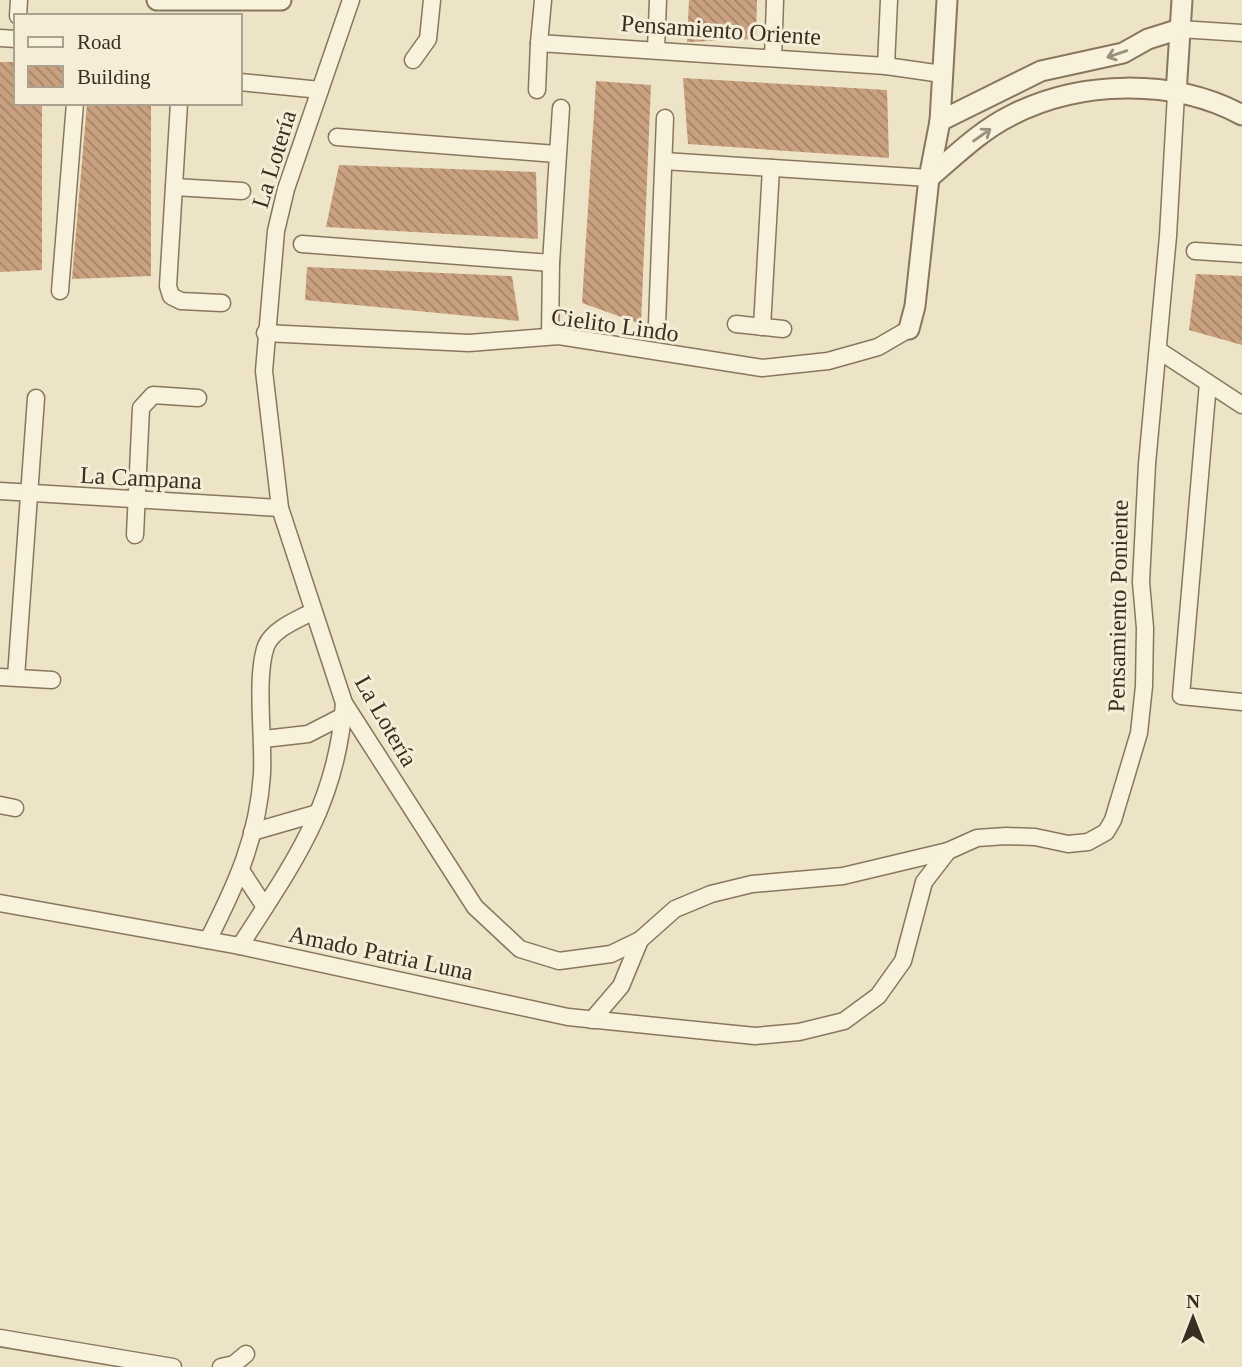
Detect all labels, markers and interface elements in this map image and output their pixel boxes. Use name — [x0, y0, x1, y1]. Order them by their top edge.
street label: Pensamiento Oriente — [620, 10, 822, 50]
legend — [14, 14, 242, 105]
text: Road — [77, 30, 122, 54]
one-way arrow — [1106, 49, 1128, 61]
text: Building — [77, 65, 151, 89]
street label: La Lotería — [247, 107, 301, 211]
one-way arrow — [972, 128, 991, 142]
street label: Cielito Lindo — [549, 303, 681, 347]
street label: La Campana — [79, 462, 203, 494]
street label: Pensamiento Poniente — [1103, 499, 1133, 713]
street label: La Lotería — [350, 671, 423, 771]
street label: Amado Patria Luna — [286, 921, 476, 985]
north arrow — [1158, 1283, 1228, 1353]
text: N — [1186, 1291, 1200, 1312]

